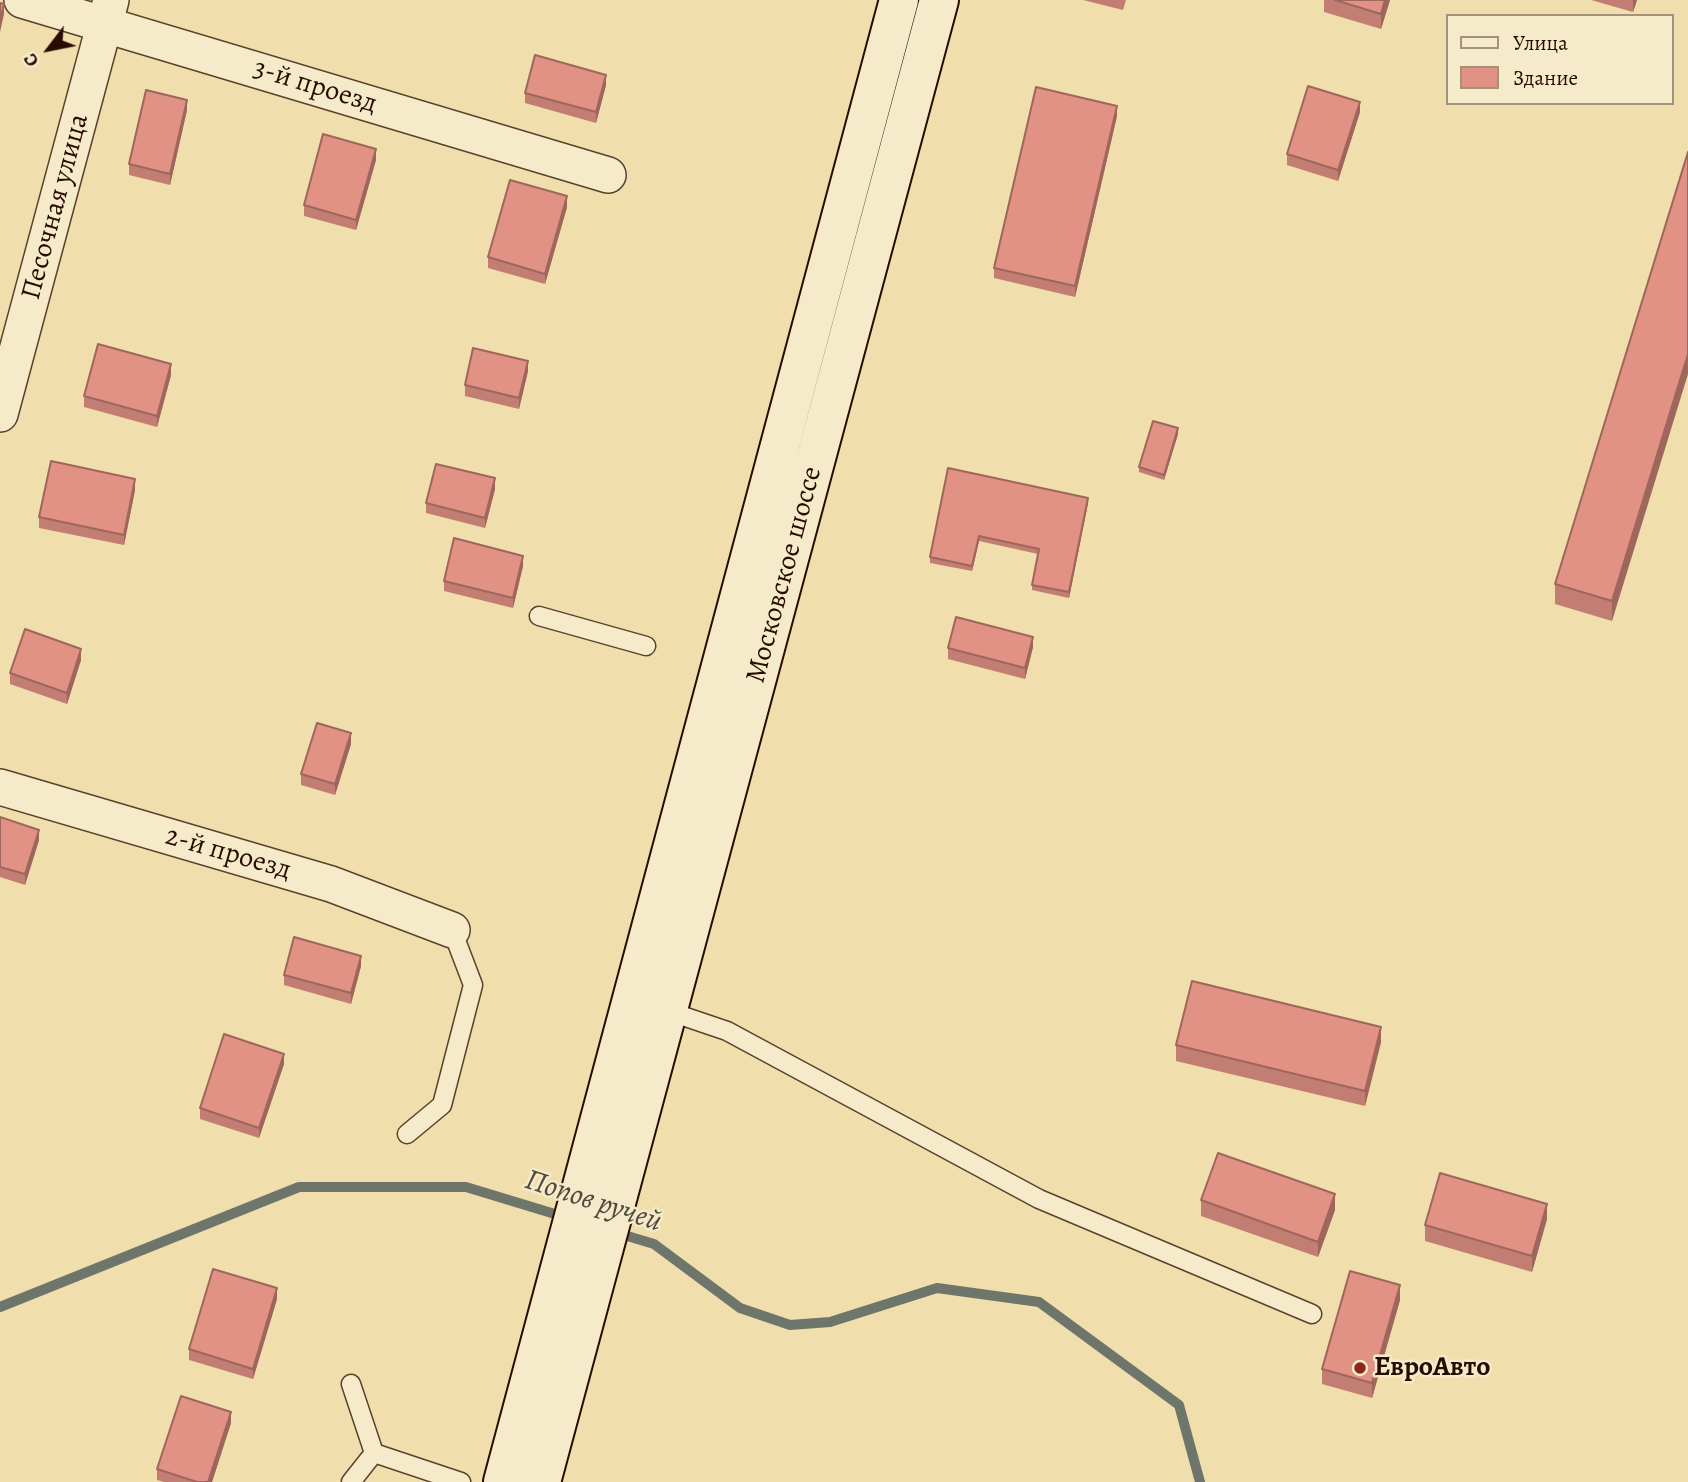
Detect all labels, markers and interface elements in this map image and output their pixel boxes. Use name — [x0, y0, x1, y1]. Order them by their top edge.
north arrow — [14, 14, 84, 84]
legend — [1446, 14, 1674, 105]
text: Улица — [1513, 29, 1568, 57]
text: С — [17, 48, 45, 72]
street label: 3-й проезд — [249, 52, 381, 122]
text: Здание — [1513, 64, 1578, 92]
street label: Песочная улица — [15, 110, 97, 304]
street label: Московское шоссе — [740, 463, 830, 687]
street label: 2-й проезд — [161, 820, 295, 888]
water label: Попов ручей — [520, 1163, 666, 1241]
place label: ЕвроАвто — [1374, 1351, 1490, 1385]
marker: ЕвроАвто — [1352, 1360, 1368, 1376]

